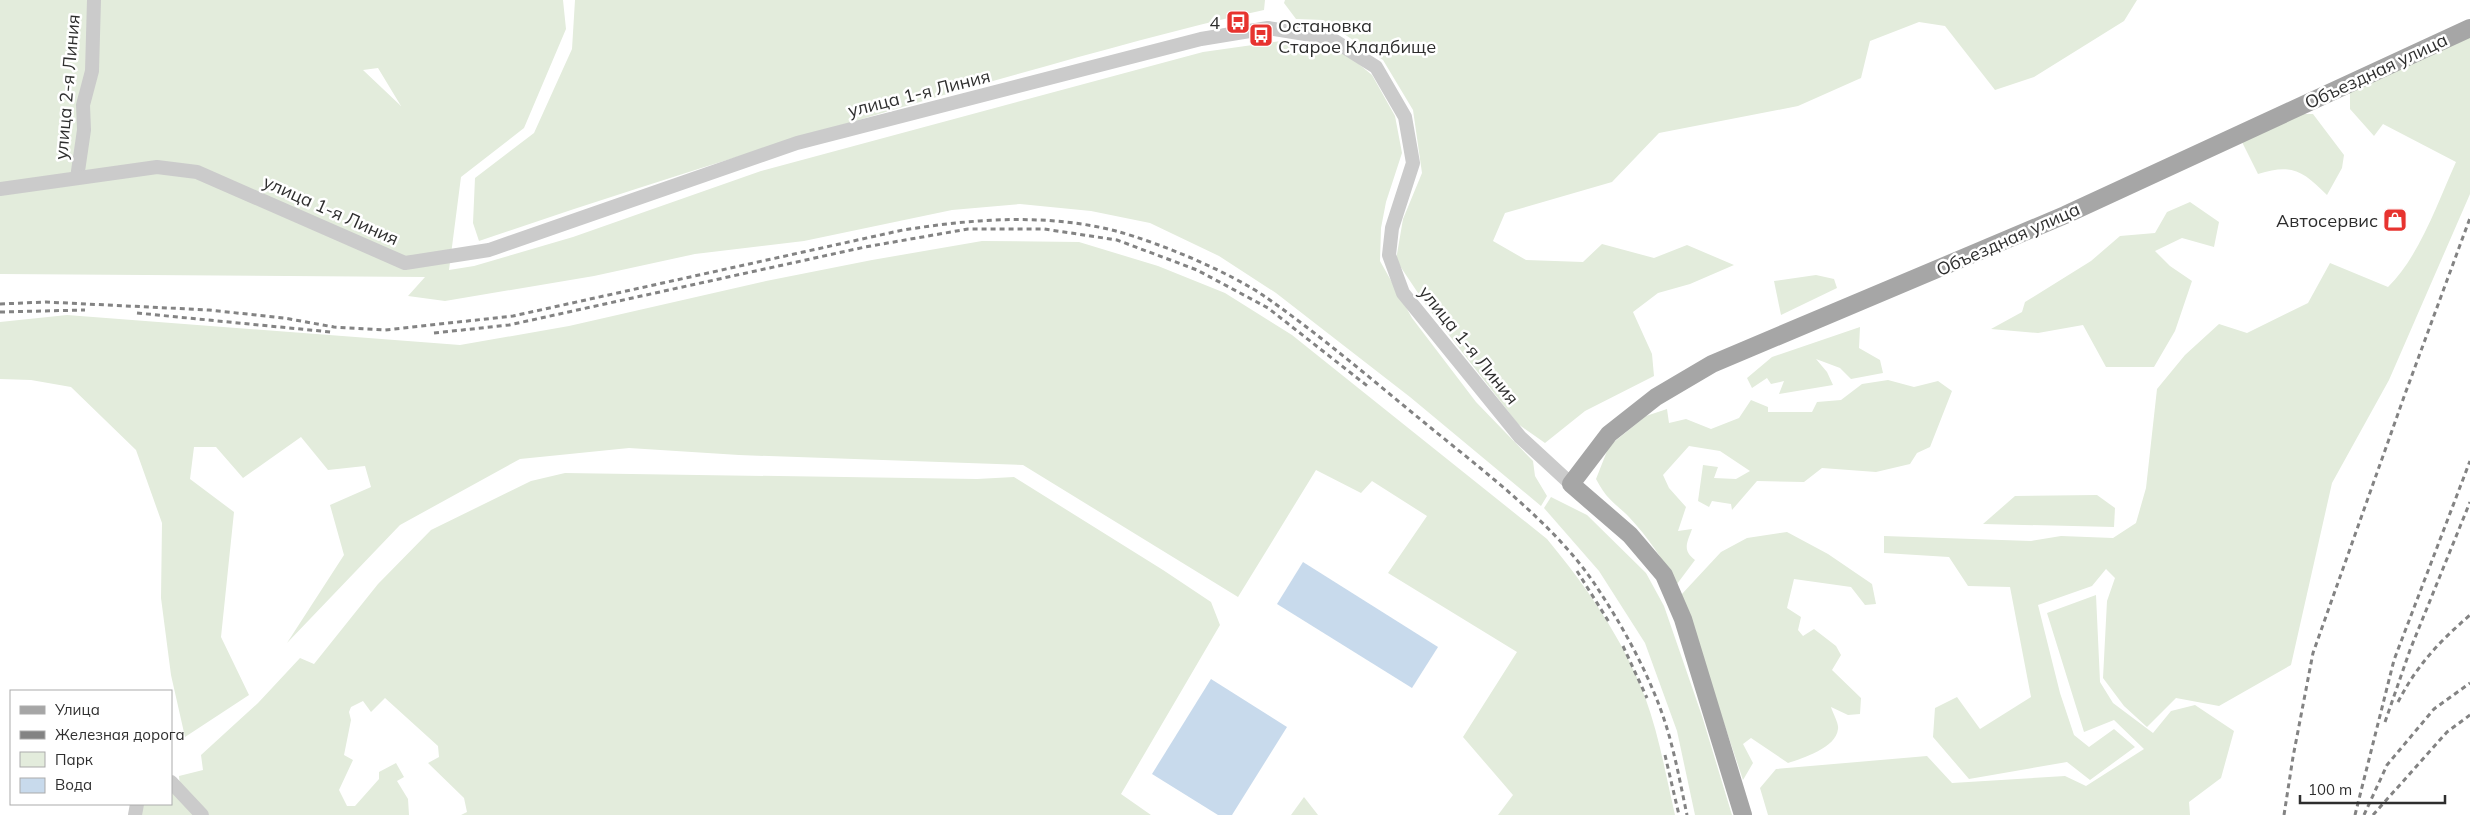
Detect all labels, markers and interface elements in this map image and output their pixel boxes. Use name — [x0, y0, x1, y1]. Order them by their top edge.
bus stop icon: 4 — [1225, 9, 1251, 35]
place label: 4 — [1209, 11, 1220, 34]
street label: улица 2-я Линия — [49, 13, 85, 161]
place label: Остановка Старое Кладбище — [1278, 14, 1436, 58]
bus stop icon: Остановка Старое Кладбище — [1248, 22, 1274, 48]
street label: Объездная улица — [2301, 28, 2451, 114]
street label: улица 1-я Линия — [845, 64, 993, 122]
street label: улица 1-я Линия — [260, 170, 402, 250]
street label: Объездная улица — [1933, 197, 2083, 281]
shop icon: Автосервис — [2382, 207, 2408, 233]
place label: Автосервис — [2276, 209, 2378, 232]
street label: улица 1-я Линия — [1414, 281, 1524, 409]
legend — [10, 690, 172, 805]
text: Улица — [54, 700, 100, 719]
text: Железная дорога — [55, 725, 185, 744]
text: Парк — [55, 750, 94, 769]
scale bar — [2300, 772, 2445, 804]
text: Вода — [55, 775, 92, 794]
text: 100 m — [2308, 780, 2352, 799]

